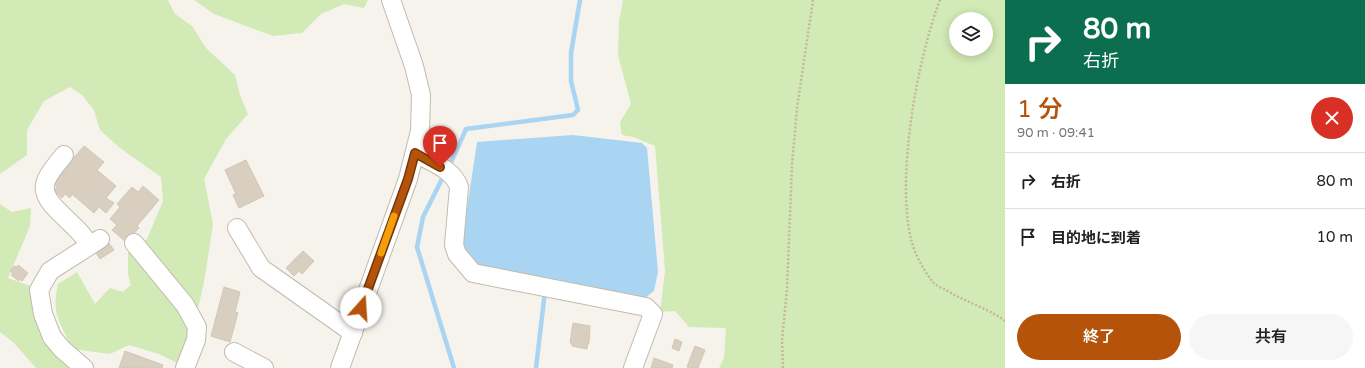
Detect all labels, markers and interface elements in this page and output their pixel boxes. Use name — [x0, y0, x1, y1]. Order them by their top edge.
map controls — [949, 12, 993, 56]
button: layers — [949, 12, 993, 56]
text: 80 m — [1083, 12, 1151, 46]
icon: right — [1017, 16, 1069, 68]
text: 右折 — [1083, 50, 1119, 72]
text: 1 分 — [1017, 95, 1062, 124]
button: close — [1311, 97, 1353, 139]
text: 90 m · 09:41 — [1017, 125, 1095, 141]
pin — [423, 126, 457, 167]
icon: arrive — [429, 132, 451, 154]
icon: right — [1017, 170, 1039, 192]
text: 80 m — [1316, 172, 1353, 190]
text: 右折 — [1051, 173, 1081, 191]
icon: arrive — [1017, 226, 1039, 248]
text: 10 m — [1316, 228, 1353, 246]
text: 目的地に到着 — [1051, 229, 1141, 247]
position arrow — [340, 287, 382, 329]
button: 終了 — [1017, 314, 1181, 360]
button: 共有 — [1189, 314, 1353, 360]

